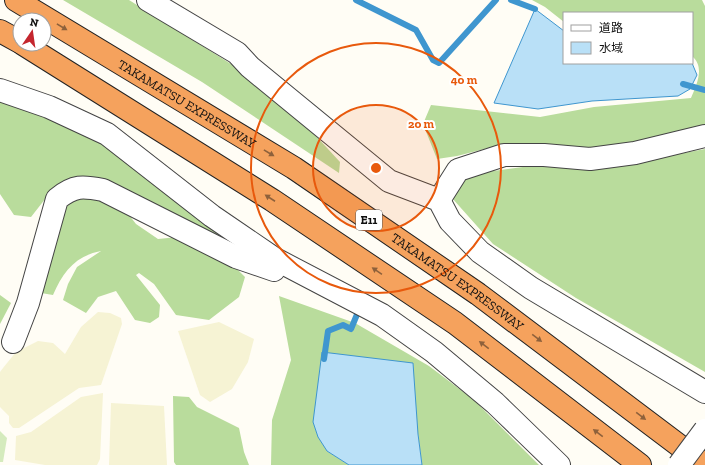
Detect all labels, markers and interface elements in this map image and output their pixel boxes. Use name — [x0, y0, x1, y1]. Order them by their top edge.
north arrow — [12, 12, 52, 52]
legend — [563, 12, 693, 64]
text: N — [29, 15, 40, 30]
text: 道路 — [599, 21, 623, 35]
one-way arrow — [56, 23, 68, 30]
text: 水域 — [599, 41, 623, 55]
street label: TAKAMATSU EXPRESSWAY — [115, 56, 259, 151]
text: 40 m — [451, 73, 478, 87]
text: 20 m — [408, 117, 435, 131]
one-way arrow — [264, 149, 274, 157]
centre of rings — [369, 161, 383, 175]
one-way arrow — [264, 194, 275, 202]
road number: E11 — [356, 210, 382, 230]
street label: TAKAMATSU EXPRESSWAY — [388, 230, 527, 334]
one-way arrow — [372, 267, 383, 275]
one-way arrow — [531, 334, 542, 342]
one-way arrow — [478, 341, 489, 350]
one-way arrow — [635, 412, 646, 421]
one-way arrow — [593, 429, 604, 437]

